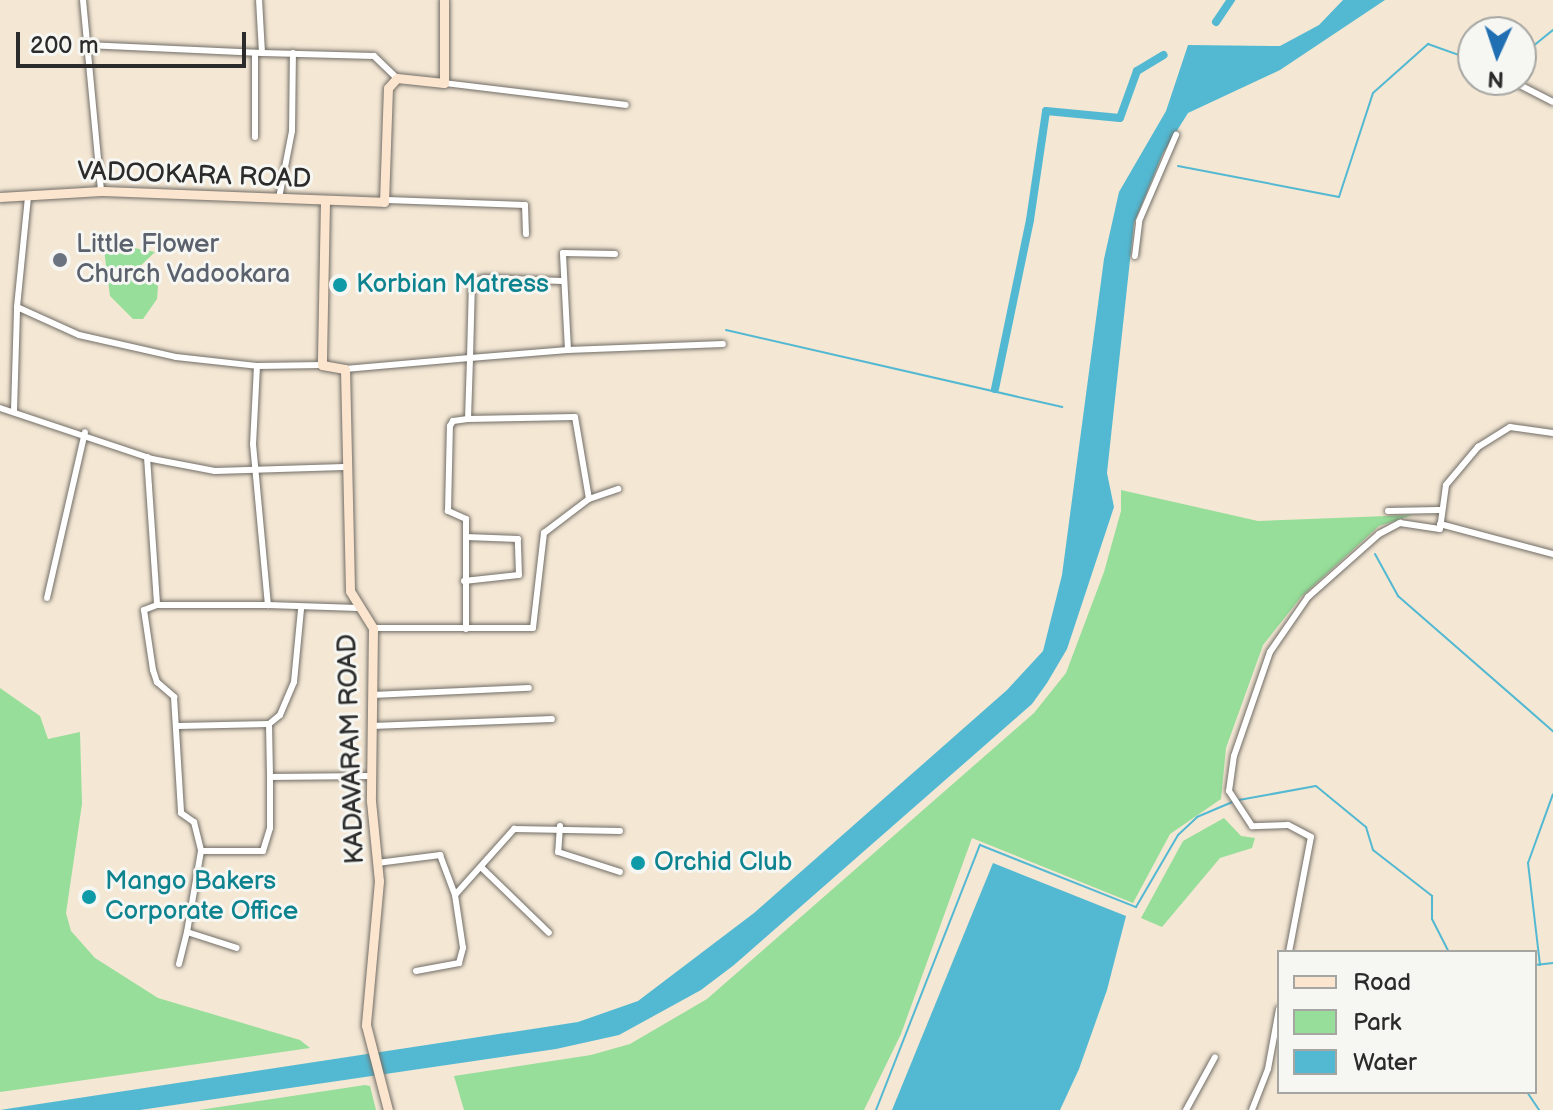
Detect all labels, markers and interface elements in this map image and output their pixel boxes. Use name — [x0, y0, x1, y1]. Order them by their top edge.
scale bar — [20, 16, 250, 66]
north arrow — [1457, 16, 1537, 96]
text: 200 m — [30, 31, 99, 60]
text: N — [1487, 65, 1505, 92]
street label: VADOOKARA ROAD — [76, 156, 312, 196]
place label: Little Flower Church Vadookara — [76, 229, 291, 290]
marker: Little Flower Church Vadookara — [51, 251, 69, 269]
place label: Korbian Matress — [356, 269, 549, 301]
marker: Korbian Matress — [331, 276, 349, 294]
street label: KADAVARAM ROAD — [332, 633, 372, 865]
place label: Orchid Club — [654, 847, 792, 879]
marker: Orchid Club — [629, 854, 647, 872]
place label: Mango Bakers Corporate Office — [105, 866, 298, 928]
marker: Mango Bakers Corporate Office — [80, 888, 98, 906]
legend — [1277, 950, 1537, 1094]
text: Road — [1353, 968, 1411, 997]
text: Park — [1353, 1008, 1401, 1037]
text: Water — [1353, 1048, 1417, 1077]

